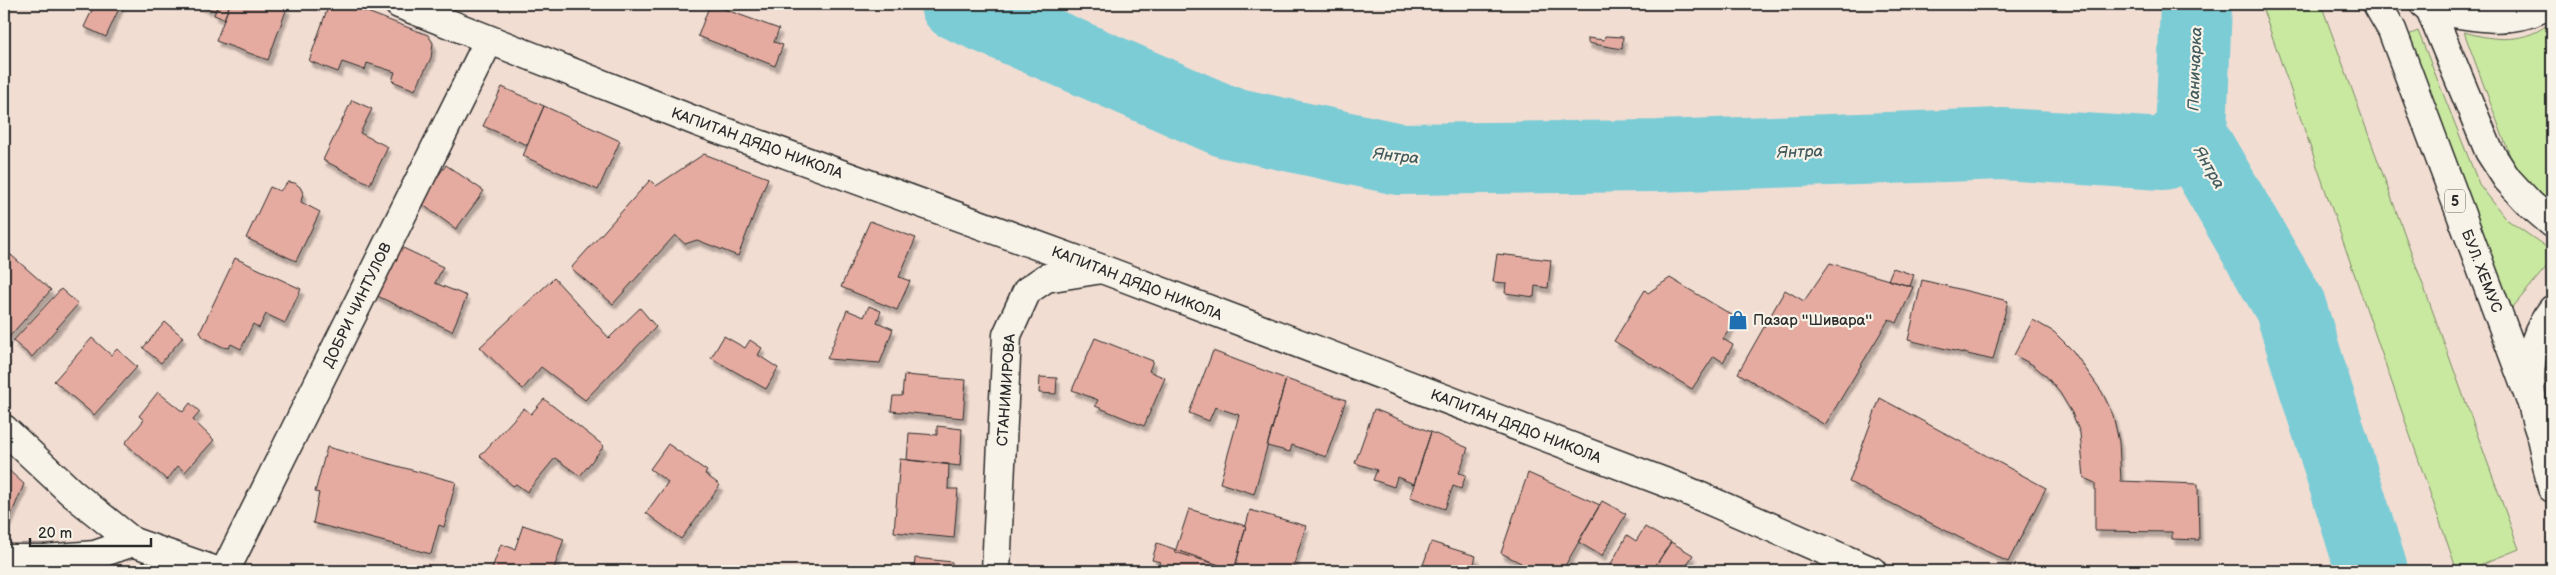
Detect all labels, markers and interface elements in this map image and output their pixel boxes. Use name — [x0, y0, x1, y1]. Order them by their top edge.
water label: Паничарка — [2185, 27, 2206, 111]
street label: КАПИТАН ДЯДО НИКОЛА — [668, 104, 846, 184]
water label: Янтра — [1776, 142, 1823, 163]
water label: Янтра — [2188, 142, 2228, 193]
water label: Янтра — [1371, 145, 1420, 168]
road number: 5 — [2445, 190, 2465, 212]
street label: БУЛ. ХЕМУС — [2457, 227, 2506, 316]
street label: ДОБРИ ЧИНТУЛОВ — [319, 239, 396, 371]
street label: КАПИТАН ДЯДО НИКОЛА — [1049, 242, 1226, 325]
shop icon: Пазар ''Шивара'' — [1727, 309, 1749, 331]
place label: Пазар ''Шивара'' — [1753, 311, 1872, 330]
street label: СТАНИМИРОВА — [993, 332, 1020, 447]
street label: КАПИТАН ДЯДО НИКОЛА — [1428, 385, 1605, 468]
scale bar — [30, 515, 151, 547]
text: 20 m — [38, 524, 72, 543]

